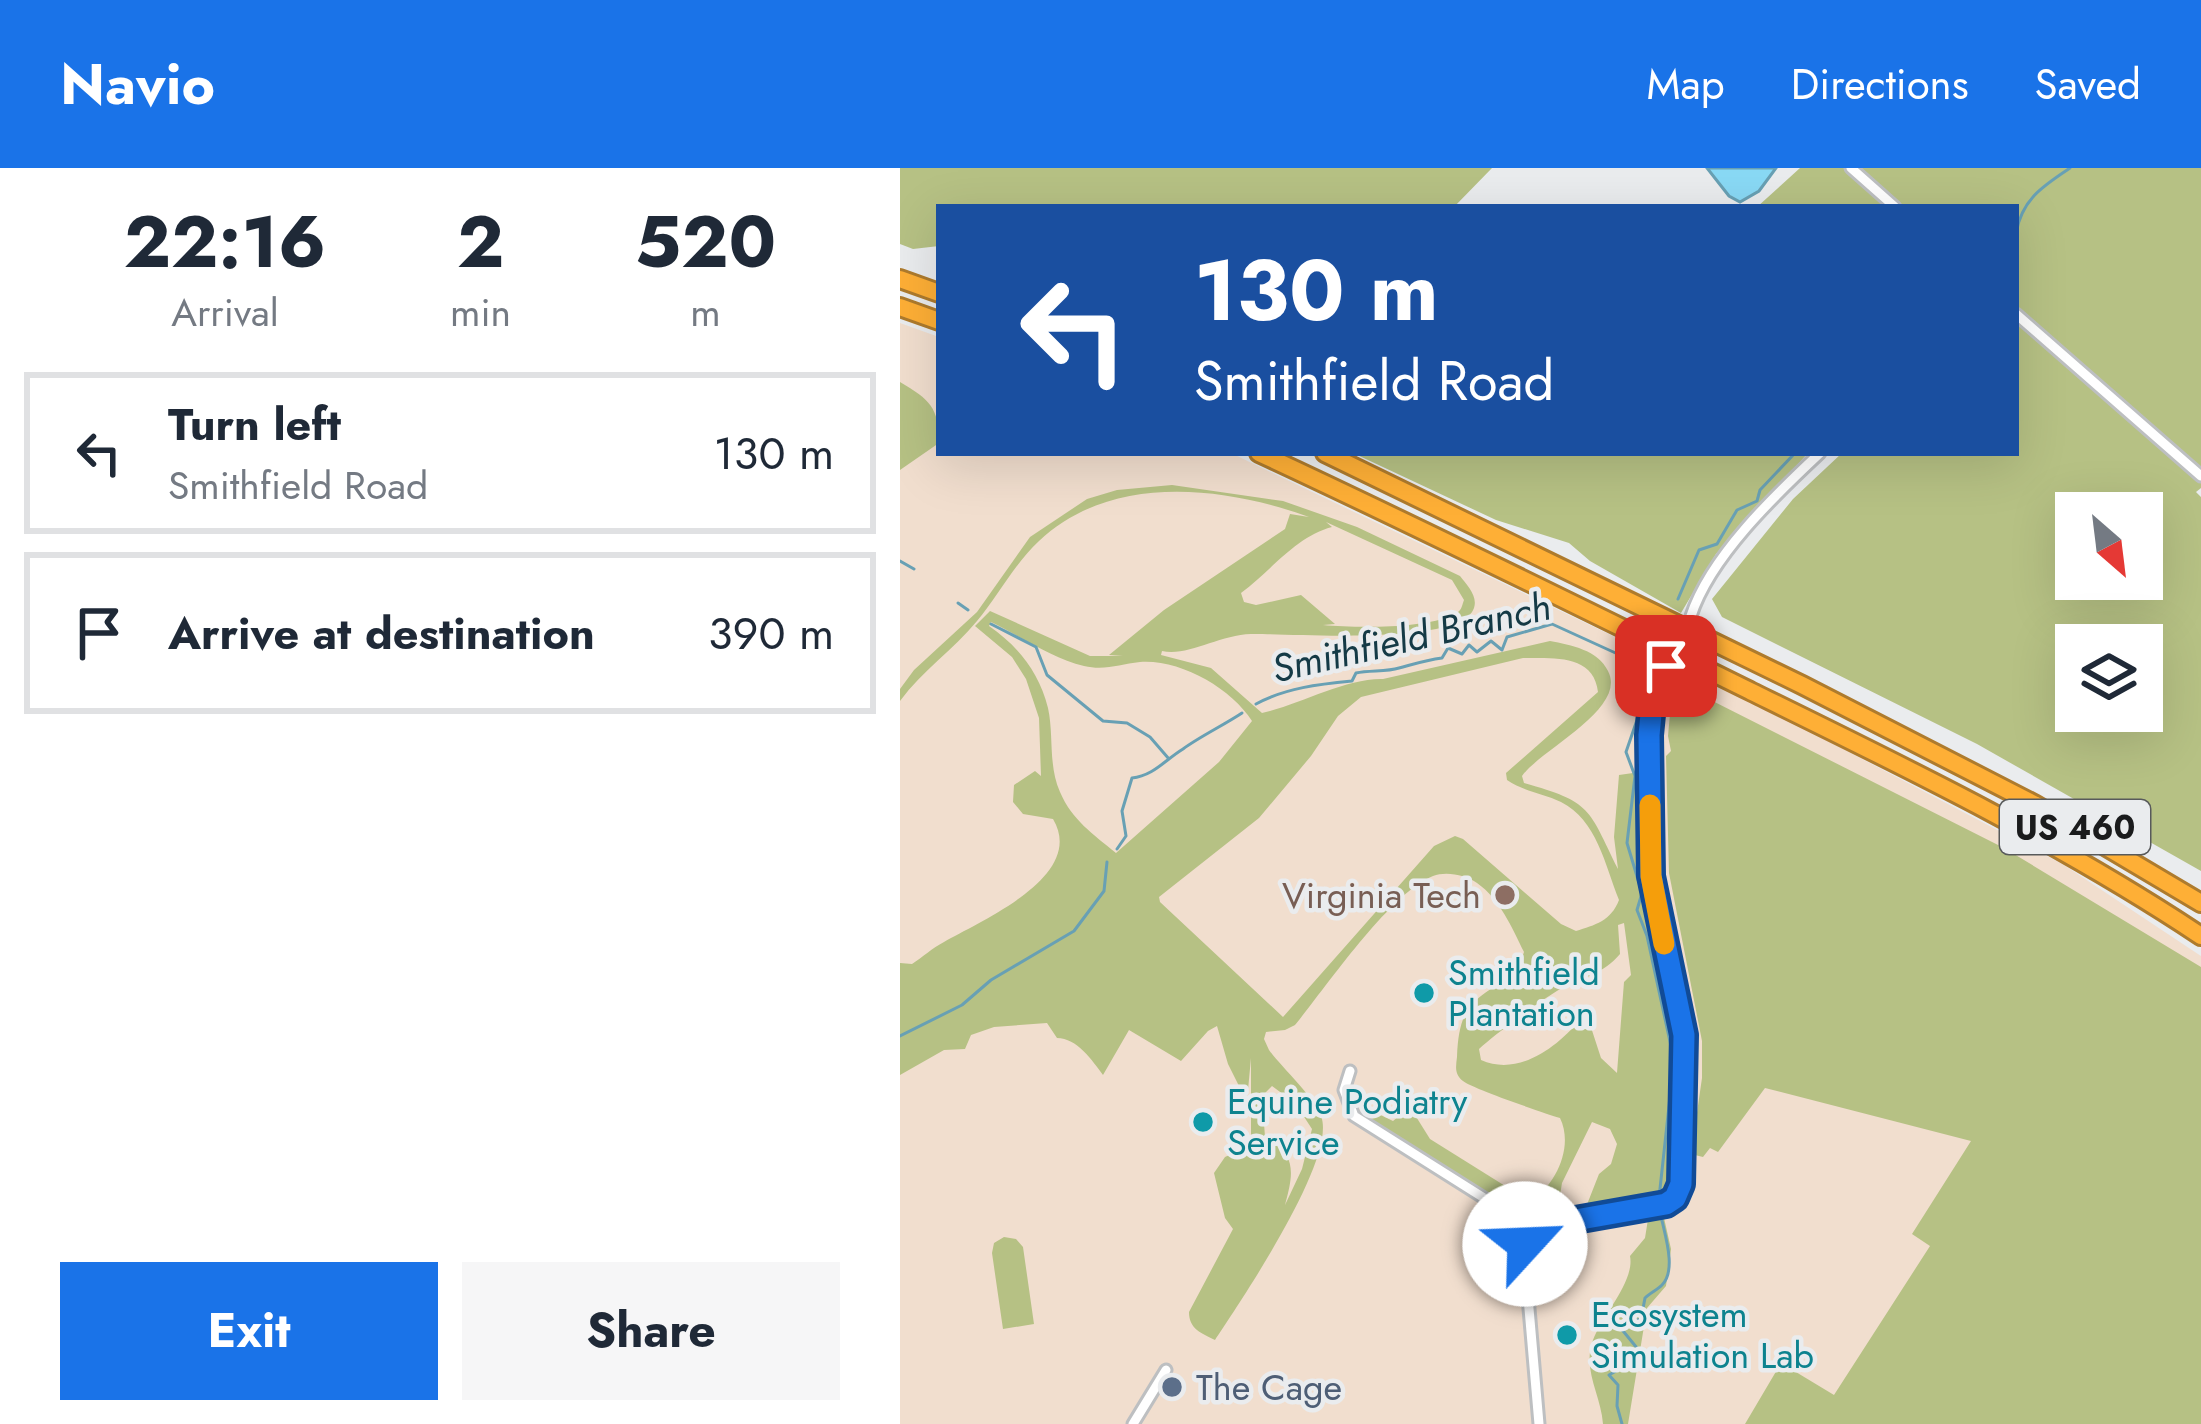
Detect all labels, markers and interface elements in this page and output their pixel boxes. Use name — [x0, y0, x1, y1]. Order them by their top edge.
text: Navio — [60, 43, 215, 125]
text: Map — [1647, 54, 1725, 115]
text: Directions — [1791, 54, 1969, 115]
text: Saved — [2035, 54, 2141, 115]
text: 22:16 — [124, 190, 326, 294]
text: 2 — [457, 190, 504, 294]
text: 520 — [635, 190, 776, 294]
text: 130 m — [1194, 230, 1439, 352]
icon: left — [996, 252, 1152, 408]
text: Arrival — [171, 284, 279, 341]
text: min — [450, 284, 511, 341]
text: m — [690, 284, 721, 341]
text: Smithfield Road — [1194, 342, 1554, 420]
text: Turn left — [168, 392, 341, 457]
icon: left — [66, 420, 132, 486]
text: 130 m — [714, 421, 834, 486]
text: Smithfield Road — [168, 457, 428, 514]
north arrow — [2055, 492, 2163, 600]
map controls — [2055, 492, 2163, 732]
water label: Smithfield Branch — [1266, 578, 1556, 697]
icon: arrive — [66, 600, 132, 666]
text: Arrive at destination — [168, 601, 595, 666]
text: 390 m — [708, 601, 834, 666]
pin — [1615, 615, 1717, 717]
button: layers — [2055, 624, 2163, 732]
icon: arrive — [1633, 633, 1699, 699]
road number: US 460 — [2000, 800, 2150, 854]
place label: Virginia Tech — [1282, 869, 1481, 921]
marker: Virginia Tech — [1492, 882, 1518, 908]
place label: Smithfield Plantation — [1448, 946, 1600, 1039]
marker: Smithfield Plantation — [1411, 980, 1437, 1006]
place label: Equine Podiatry Service — [1227, 1075, 1467, 1168]
marker: Equine Podiatry Service — [1190, 1109, 1216, 1135]
position arrow — [1462, 1181, 1588, 1307]
button: Exit — [60, 1262, 438, 1400]
button: Share — [462, 1262, 840, 1400]
place label: Ecosystem Simulation Lab — [1591, 1288, 1814, 1381]
marker: Ecosystem Simulation Lab — [1554, 1322, 1580, 1348]
place label: The Cage — [1196, 1361, 1342, 1413]
marker: The Cage — [1159, 1374, 1185, 1400]

